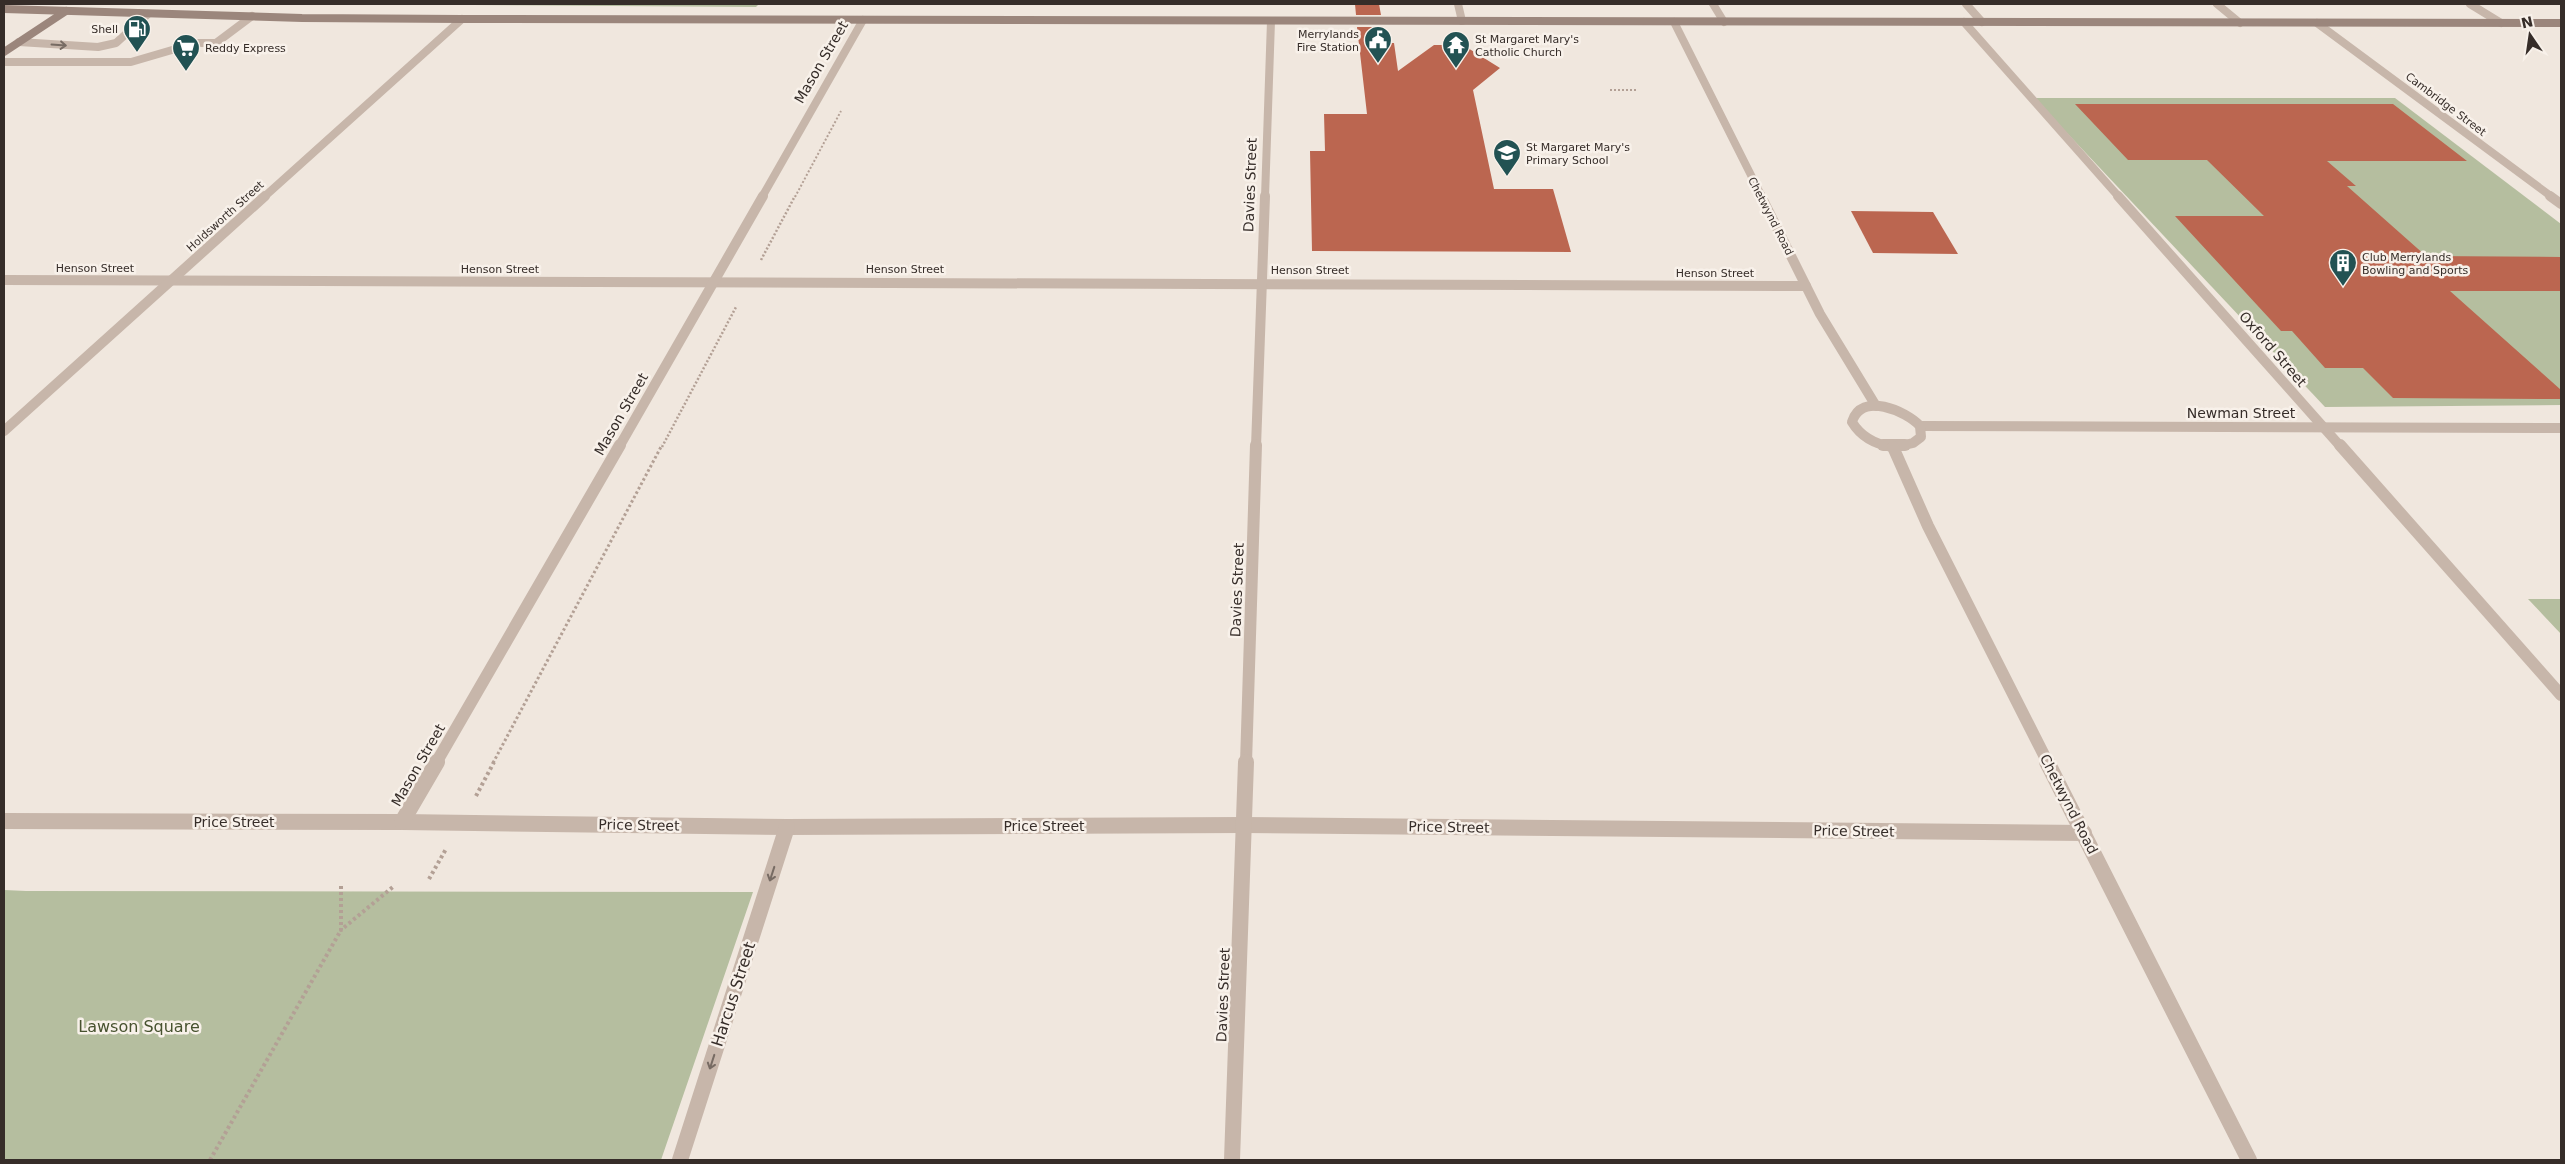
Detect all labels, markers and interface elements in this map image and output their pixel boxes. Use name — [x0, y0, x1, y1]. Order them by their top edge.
north arrow — [2505, 10, 2555, 60]
text: N — [2520, 13, 2535, 31]
fuel station icon: Shell — [122, 14, 152, 53]
street label: Mason Street — [791, 18, 851, 106]
place label: Shell — [91, 23, 118, 36]
public building icon: Merrylands Fire Station — [1363, 25, 1393, 64]
place label: Merrylands Fire Station — [1297, 28, 1359, 54]
temple icon: St Margaret Mary's Catholic Church — [1441, 30, 1471, 69]
supermarket icon: Reddy Express — [171, 33, 201, 72]
place label: St Margaret Mary's Catholic Church — [1475, 33, 1579, 59]
one-way arrow — [50, 40, 66, 49]
place label: Reddy Express — [205, 42, 286, 55]
street label: Cambridge Street — [2403, 70, 2489, 139]
street label: Davies Street — [1240, 137, 1260, 232]
school or university icon: St Margaret Mary's Primary School — [1492, 138, 1522, 177]
place label: St Margaret Mary's Primary School — [1526, 141, 1630, 167]
street label: Chetwynd Road — [1745, 175, 1796, 258]
street label: Holdsworth Street — [184, 178, 267, 254]
building icon: Club Merrylands Bowling and Sports — [2328, 248, 2358, 287]
place label: Club Merrylands Bowling and Sports — [2362, 251, 2469, 277]
street label: Henson Street — [56, 262, 135, 275]
street label: Henson Street — [461, 263, 540, 276]
street label: Henson Street — [866, 263, 945, 276]
street label: Henson Street — [1271, 264, 1350, 277]
street label: Henson Street — [1676, 267, 1755, 280]
street label: Oxford Street — [2236, 308, 2310, 390]
street label: Mason Street — [591, 370, 651, 458]
street label: Newman Street — [2187, 405, 2296, 421]
street label: Davies Street — [1227, 542, 1247, 637]
street label: Mason Street — [388, 721, 448, 809]
street label: Chetwynd Road — [2037, 751, 2101, 857]
street label: Price Street — [193, 814, 275, 830]
street label: Price Street — [598, 816, 680, 834]
street label: Price Street — [1003, 818, 1085, 834]
street label: Price Street — [1408, 818, 1490, 836]
street label: Price Street — [1813, 822, 1895, 840]
one-way arrow — [767, 866, 776, 881]
street label: Harcus Street — [708, 939, 759, 1049]
street label: Davies Street — [1213, 947, 1233, 1042]
park label: Lawson Square — [78, 1017, 200, 1036]
one-way arrow — [706, 1054, 716, 1070]

